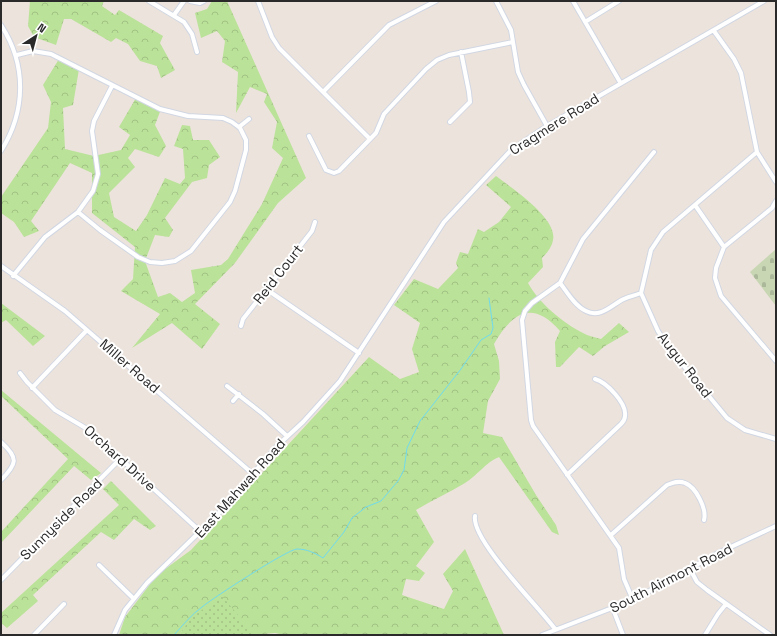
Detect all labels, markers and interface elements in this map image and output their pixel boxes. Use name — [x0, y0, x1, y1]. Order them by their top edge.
north arrow — [16, 16, 56, 56]
text: N — [35, 20, 49, 36]
street label: Cragmere Road — [506, 89, 602, 159]
street label: Reid Court — [249, 240, 307, 308]
street label: Augur Road — [654, 329, 716, 401]
street label: Miller Road — [96, 335, 164, 397]
street label: Orchard Drive — [80, 421, 160, 495]
street label: East Mahwah Road — [191, 435, 289, 541]
street label: Sunnyside Road — [16, 474, 106, 564]
street label: South Airmont Road — [607, 539, 735, 617]

